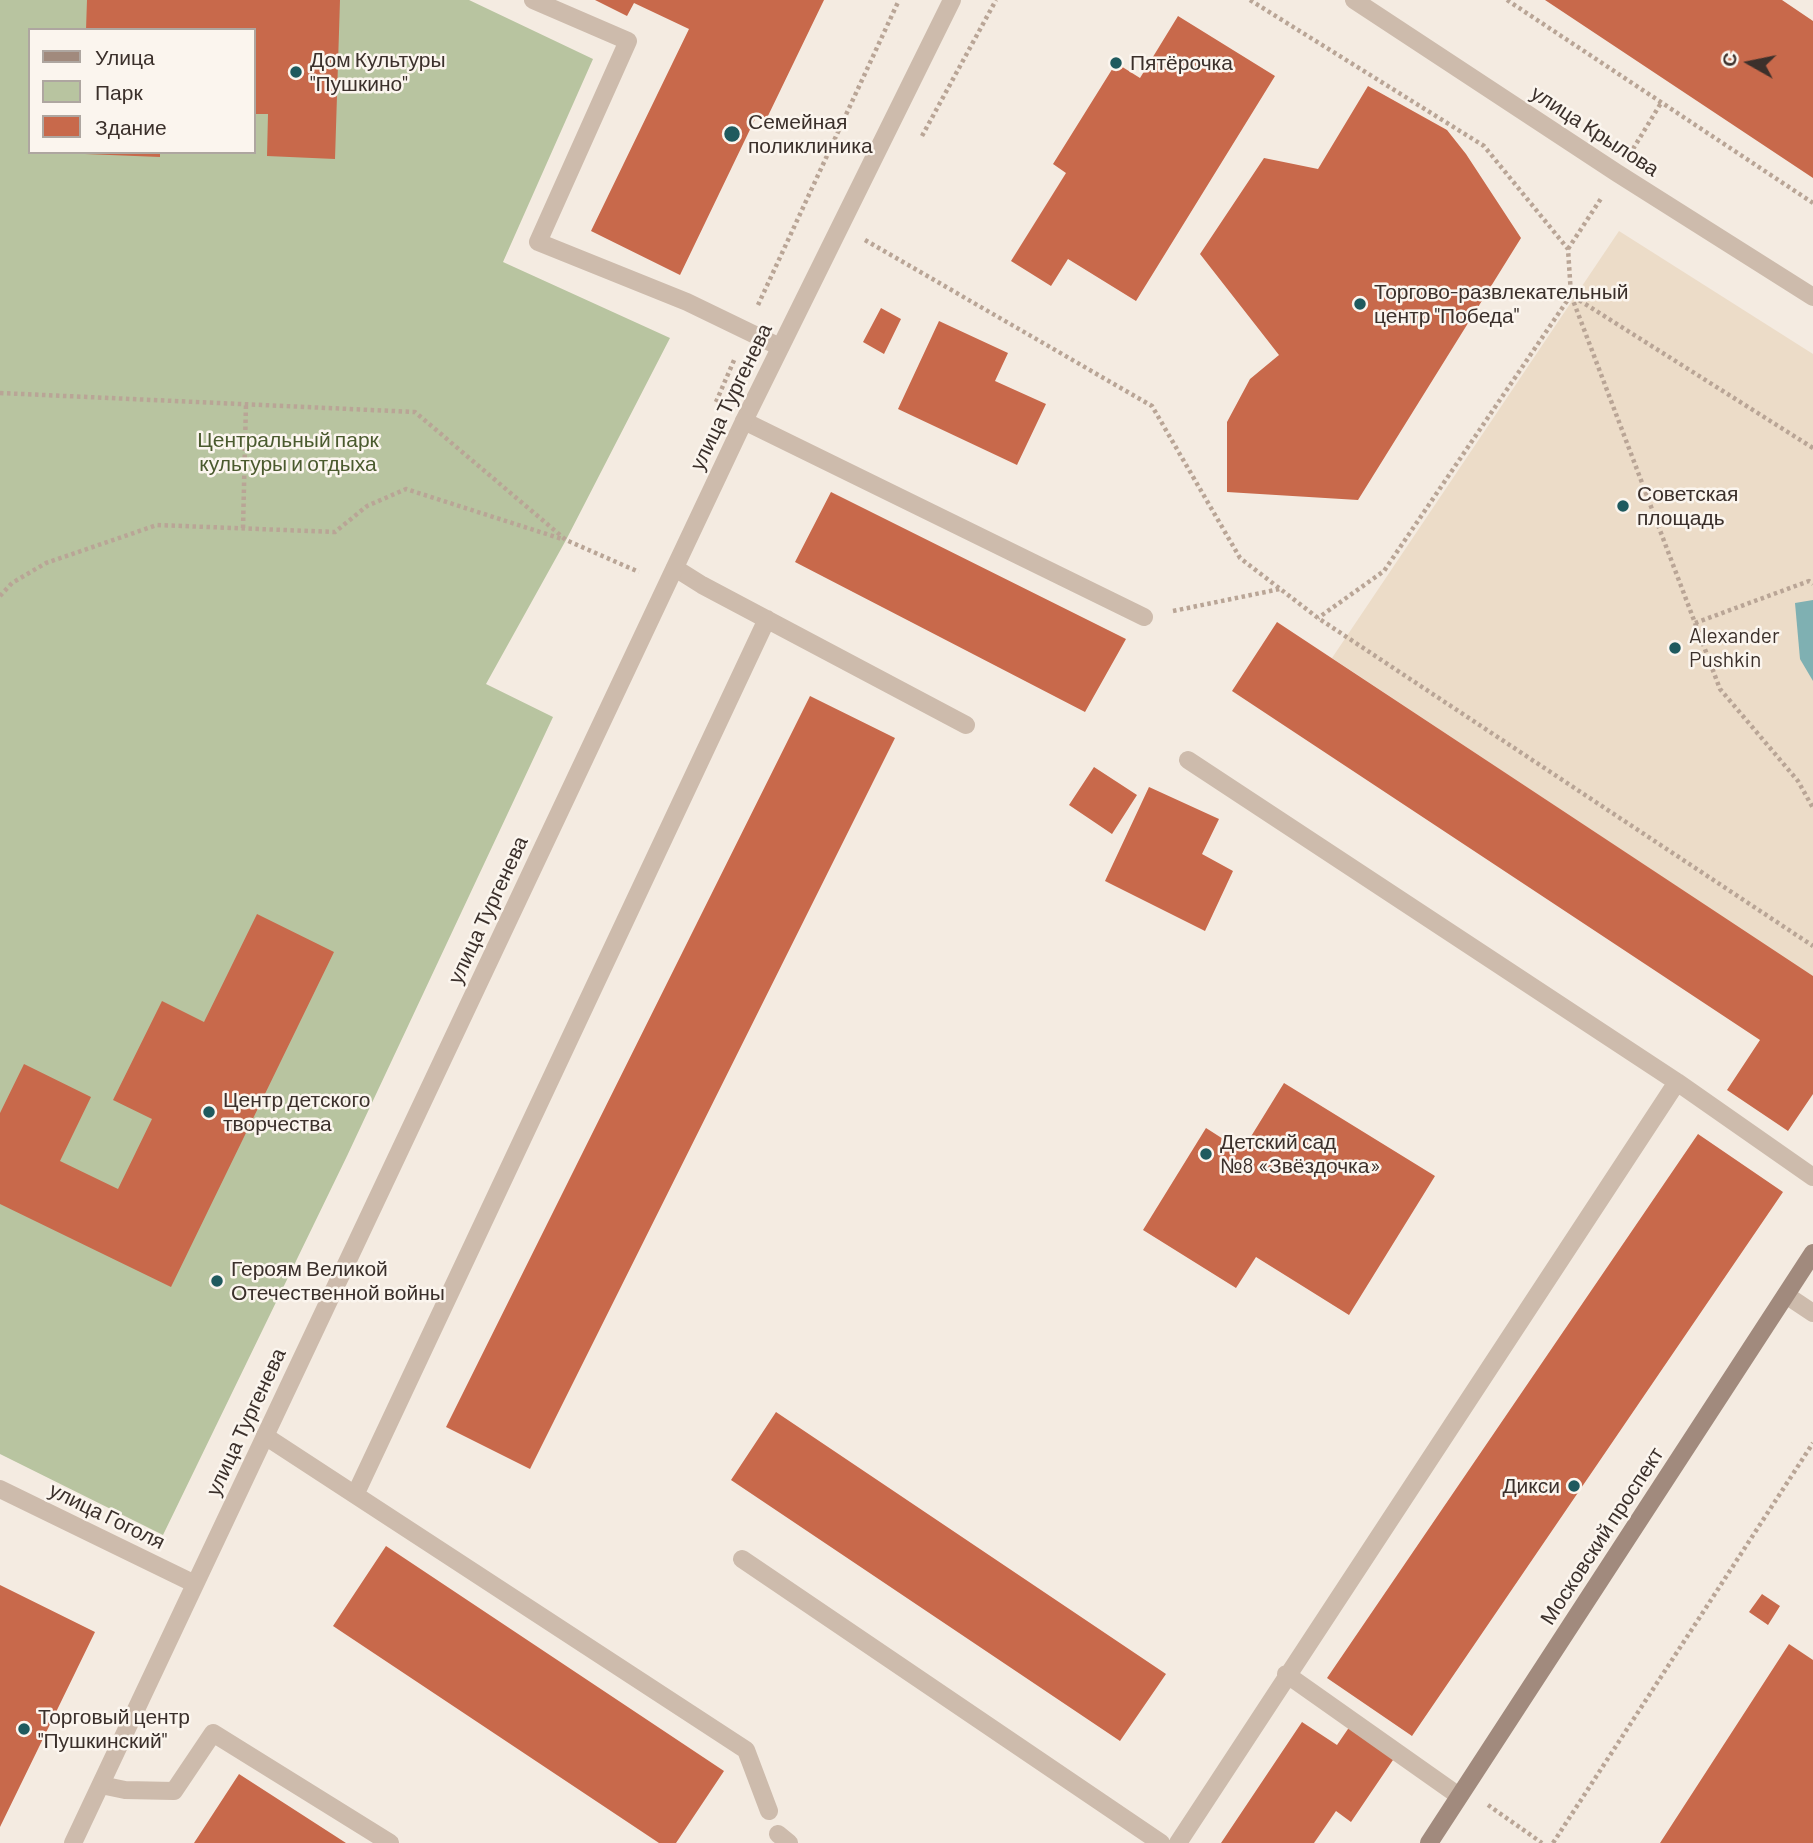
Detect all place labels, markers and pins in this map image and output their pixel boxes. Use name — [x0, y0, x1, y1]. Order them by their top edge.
place label: Дом Культуры "Пушкино" — [310, 47, 445, 97]
place label: Пятёрочка — [1130, 50, 1233, 76]
marker: Пятёрочка — [1108, 55, 1124, 71]
marker: Дом Культуры "Пушкино" — [288, 64, 304, 80]
place label: Семейная поликлиника — [748, 109, 873, 159]
marker: Семейная поликлиника — [722, 124, 742, 144]
place label: Торгово-развлекательный центр "Победа" — [1374, 279, 1629, 329]
marker: Торгово-развлекательный центр "Победа" — [1352, 296, 1368, 312]
place label: Советская площадь — [1637, 481, 1738, 531]
marker: Советская площадь — [1615, 498, 1631, 514]
place label: Alexander Pushkin — [1689, 623, 1780, 673]
marker: Alexander Pushkin — [1667, 640, 1683, 656]
place label: Центр детского творчества — [223, 1087, 370, 1137]
marker: Центр детского творчества — [201, 1104, 217, 1120]
place label: Детский сад №8 «Звёздочка» — [1220, 1129, 1381, 1179]
marker: Детский сад №8 «Звёздочка» — [1198, 1146, 1214, 1162]
place label: Героям Великой Отечественной войны — [231, 1256, 445, 1306]
marker: Героям Великой Отечественной войны — [209, 1273, 225, 1289]
place label: Дикси — [1502, 1473, 1560, 1499]
marker: Дикси — [1566, 1478, 1582, 1494]
place label: Торговый центр "Пушкинский" — [38, 1704, 190, 1754]
marker: Торговый центр "Пушкинский" — [16, 1721, 32, 1737]

